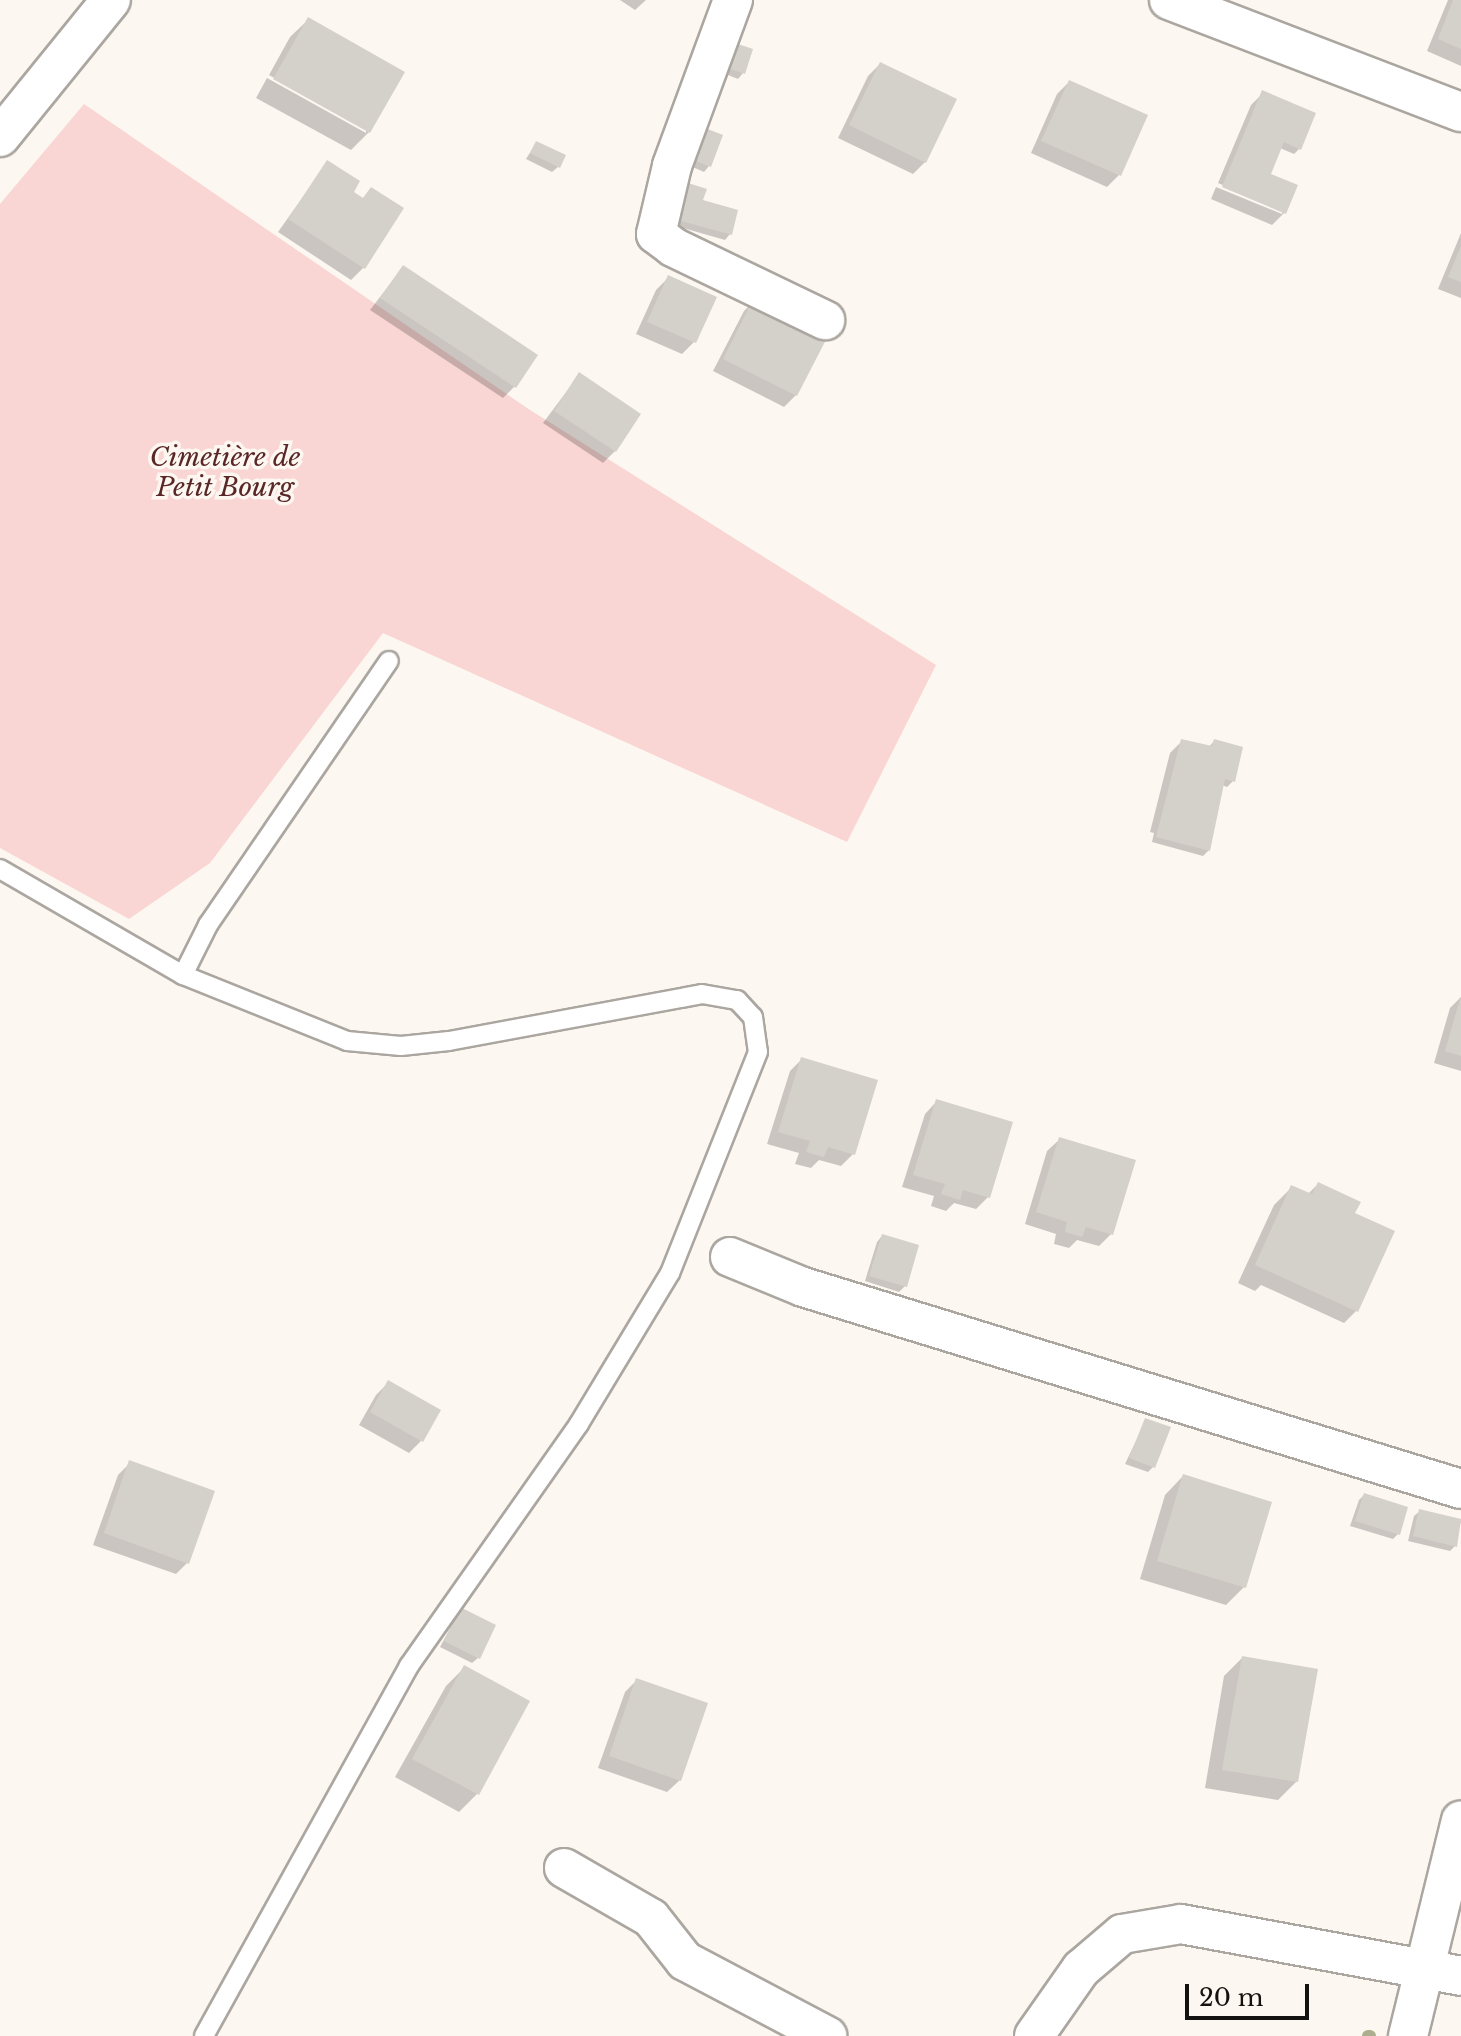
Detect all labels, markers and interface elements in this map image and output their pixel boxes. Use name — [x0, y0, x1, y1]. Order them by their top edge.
park label: Cimetière de Petit Bourg — [150, 442, 300, 504]
scale bar — [1189, 1968, 1313, 2018]
text: 20 m — [1199, 1983, 1264, 2012]

